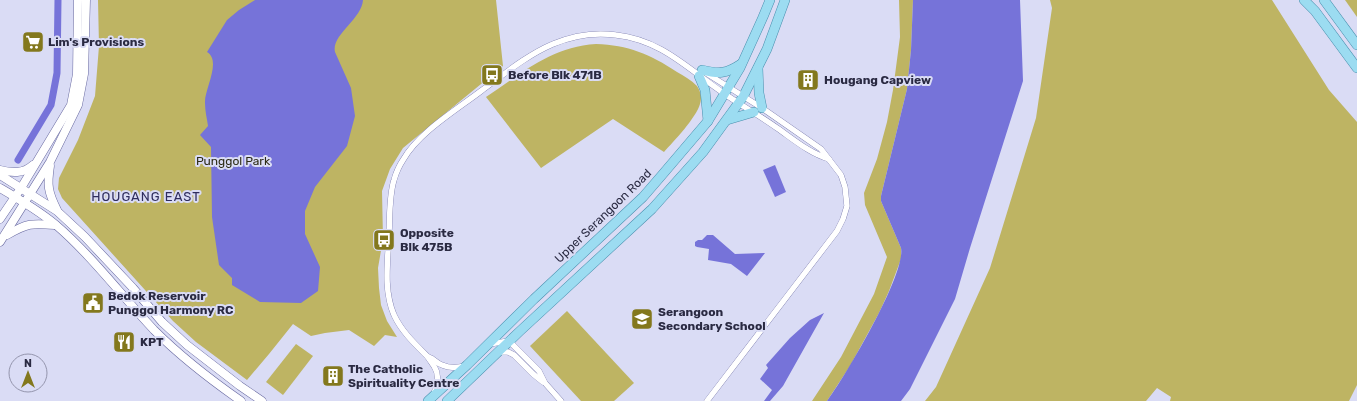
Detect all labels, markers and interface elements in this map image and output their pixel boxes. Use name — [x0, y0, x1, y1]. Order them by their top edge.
supermarket icon: Lim's Provisions — [20, 29, 46, 55]
place label: Lim's Provisions — [48, 35, 144, 49]
bus stop icon: Before Blk 471B — [479, 62, 505, 88]
building icon: Hougang Capview — [795, 67, 821, 93]
place label: Before Blk 471B — [508, 68, 602, 82]
place label: Hougang Capview — [824, 73, 931, 87]
park label: Punggol Park — [196, 154, 271, 168]
street label: Upper Serangoon Road — [552, 166, 654, 266]
district label: HOUGANG EAST — [91, 189, 201, 204]
place label: Opposite Blk 475B — [400, 226, 454, 254]
bus stop icon: Opposite Blk 475B — [371, 227, 397, 253]
place label: Bedok Reservoir Punggol Harmony RC — [108, 289, 234, 317]
public building icon: Bedok Reservoir Punggol Harmony RC — [80, 290, 106, 316]
place label: Serangoon Secondary School — [658, 305, 766, 333]
school or university icon: Serangoon Secondary School — [629, 306, 655, 332]
restaurant icon: KPT — [111, 329, 137, 355]
place label: KPT — [140, 335, 164, 349]
north arrow — [8, 353, 48, 393]
text: N — [24, 357, 32, 370]
place label: The Catholic Spirituality Centre — [348, 362, 459, 390]
building icon: The Catholic Spirituality Centre — [320, 363, 346, 389]

